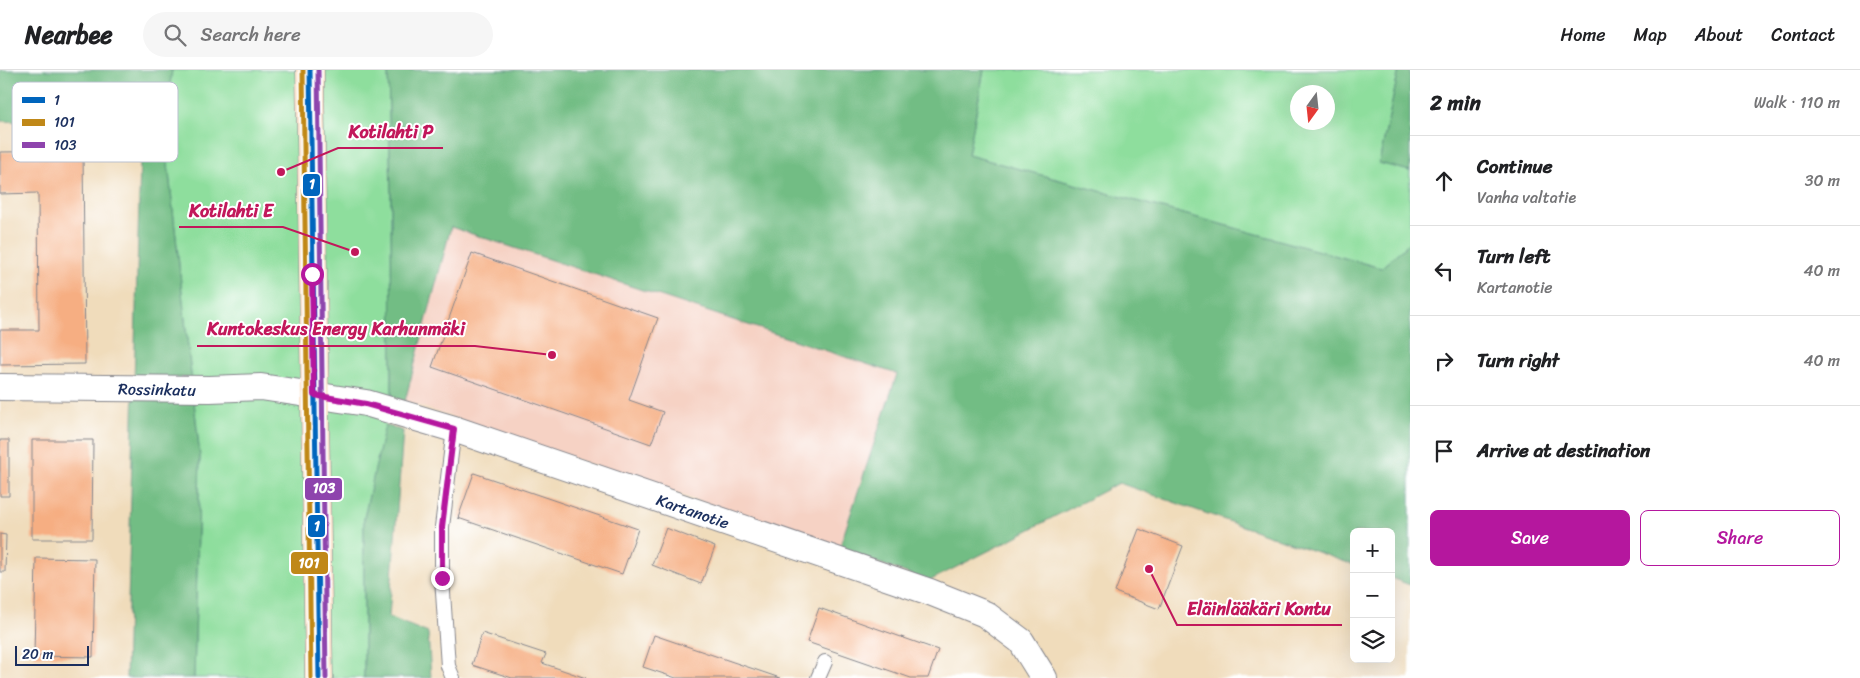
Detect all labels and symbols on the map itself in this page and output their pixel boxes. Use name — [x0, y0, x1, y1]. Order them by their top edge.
legend — [12, 82, 178, 162]
north arrow — [1290, 85, 1335, 130]
text: 1 — [54, 88, 60, 113]
text: 101 — [54, 110, 75, 135]
callout: Kotilahti P — [338, 115, 443, 148]
text: Kotilahti P — [348, 116, 435, 148]
text: 103 — [54, 133, 77, 158]
text: 1 — [309, 172, 315, 197]
line badge: 1 — [302, 173, 321, 197]
callout: Kotilahti E — [179, 194, 283, 227]
text: Kotilahti E — [188, 195, 275, 227]
route start — [301, 263, 324, 286]
callout: Kuntokeskus Energy Karhunmäki — [197, 313, 475, 346]
text: Kuntokeskus Energy Karhunmäki — [206, 313, 466, 345]
street label: Rossinkatu — [118, 374, 197, 405]
text: 103 — [313, 476, 336, 501]
line badge: 103 — [304, 477, 343, 501]
street label: Kartanotie — [652, 485, 733, 537]
line badge: 1 — [307, 514, 326, 538]
text: 1 — [314, 514, 320, 539]
line badge: 101 — [290, 551, 329, 575]
text: 101 — [299, 551, 319, 576]
route end — [431, 567, 454, 590]
callout: Eläinlääkäri Kontu — [1177, 592, 1342, 625]
text: Eläinlääkäri Kontu — [1187, 593, 1331, 625]
scale bar — [15, 643, 89, 666]

